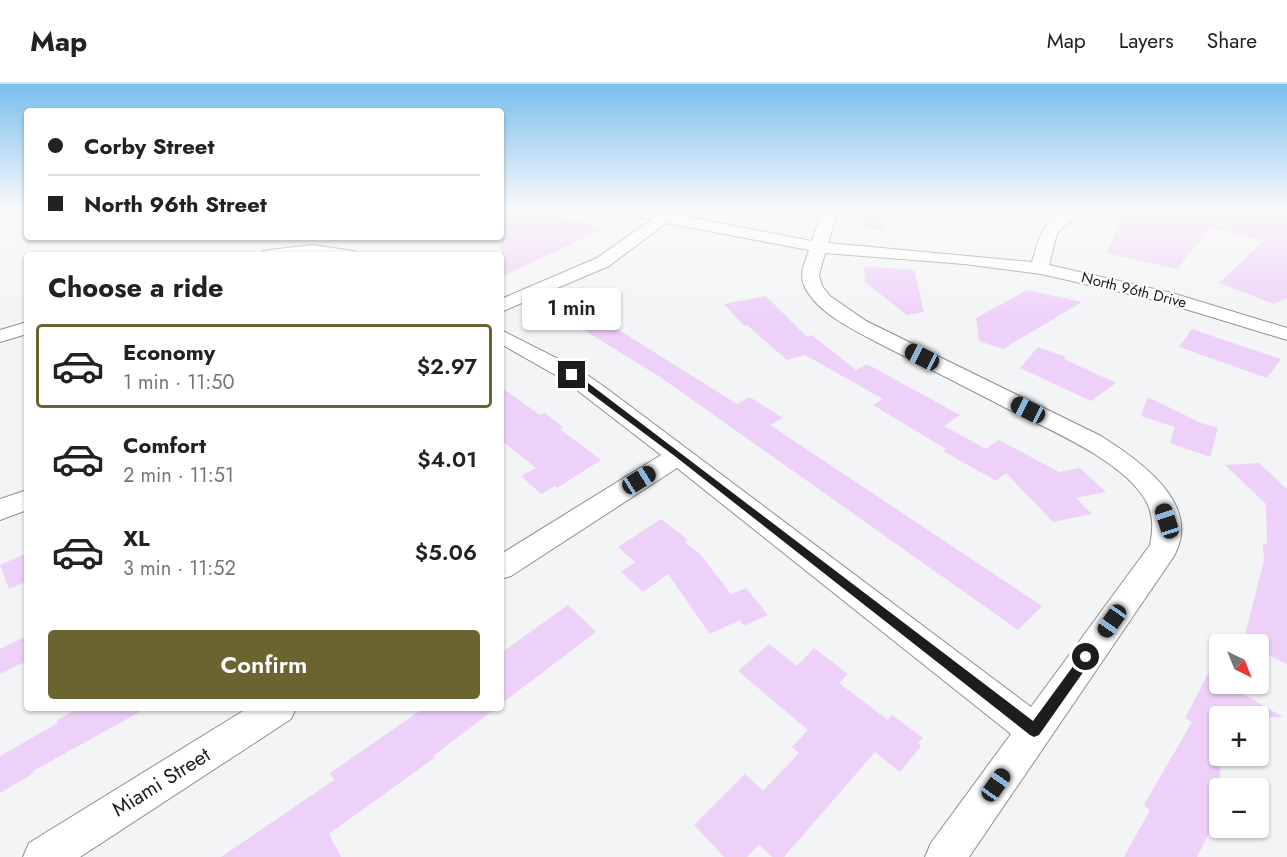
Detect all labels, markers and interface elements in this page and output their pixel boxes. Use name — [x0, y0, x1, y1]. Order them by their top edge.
text: Map — [30, 21, 87, 62]
text: Map — [1047, 26, 1086, 56]
text: Layers — [1119, 26, 1174, 56]
text: Share — [1207, 26, 1257, 56]
text: Corby Street — [84, 130, 214, 162]
text: North 96th Street — [84, 188, 267, 220]
street label: North 96th Drive — [1079, 266, 1189, 314]
text: Choose a ride — [48, 268, 223, 307]
callout: 1 min — [522, 288, 622, 330]
text: 1 min — [547, 294, 596, 323]
text: Economy — [123, 336, 215, 368]
icon: car — [51, 339, 105, 393]
car — [902, 341, 942, 373]
text: $2.97 — [417, 350, 477, 382]
route end — [558, 361, 585, 388]
text: 1 min · 11:50 — [123, 368, 235, 397]
car — [1008, 394, 1048, 426]
text: Comfort — [123, 429, 206, 461]
icon: car — [51, 432, 105, 486]
text: $4.01 — [417, 443, 477, 475]
text: 2 min · 11:51 — [123, 461, 234, 490]
car — [619, 463, 659, 497]
car — [1153, 501, 1181, 541]
text: XL — [123, 522, 150, 554]
icon: car — [51, 525, 105, 579]
text: $5.06 — [415, 536, 477, 568]
text: 3 min · 11:52 — [123, 554, 236, 583]
car — [1094, 601, 1130, 641]
button: Confirm — [48, 630, 480, 699]
north arrow — [1209, 634, 1269, 694]
map controls — [1209, 634, 1269, 838]
route start — [1072, 643, 1099, 670]
button: + — [1209, 706, 1269, 766]
street label: Miami Street — [106, 740, 216, 824]
car — [978, 765, 1014, 805]
button: − — [1209, 778, 1269, 838]

